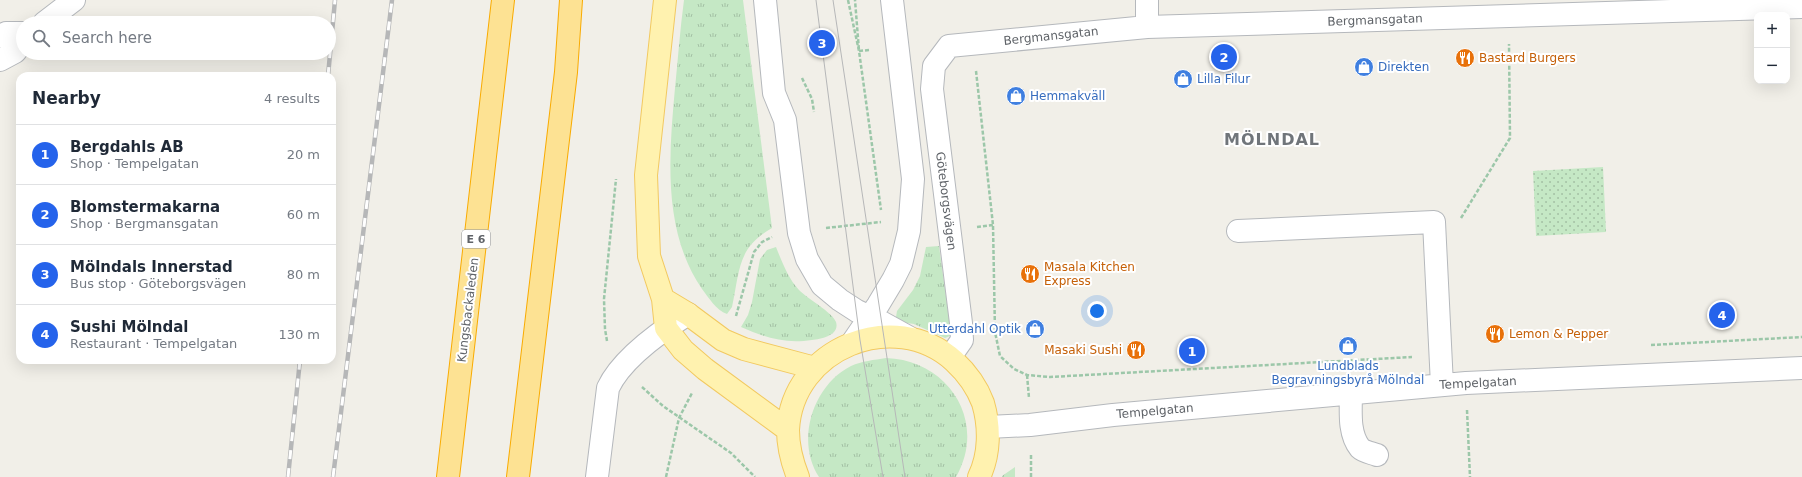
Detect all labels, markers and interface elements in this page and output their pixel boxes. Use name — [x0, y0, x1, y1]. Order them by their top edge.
street label: Bergmansgatan — [1327, 11, 1423, 29]
map controls — [1754, 12, 1790, 84]
button: + — [1754, 12, 1790, 48]
search box — [16, 16, 336, 60]
street label: Bergmansgatan — [1003, 24, 1099, 48]
icon: search — [30, 27, 52, 49]
pin: 3 — [809, 28, 835, 58]
text: Search here — [62, 29, 152, 47]
pin: 2 — [1211, 42, 1237, 72]
restaurant icon: Bastard Burgers — [1454, 47, 1476, 69]
button: − — [1754, 48, 1790, 84]
place label: Bastard Burgers — [1479, 51, 1576, 65]
shop icon: Direkten — [1353, 56, 1375, 78]
place label: Direkten — [1378, 60, 1429, 74]
shop icon: Lilla Filur — [1172, 68, 1194, 90]
place label: Lilla Filur — [1197, 72, 1250, 86]
shop icon: Hemmakväll — [1005, 85, 1027, 107]
text: Nearby — [32, 88, 101, 108]
place label: Hemmakväll — [1030, 89, 1105, 103]
text: 4 results — [264, 91, 320, 106]
district label: MÖLNDAL — [1224, 130, 1320, 149]
text: Bergdahls AB — [70, 138, 184, 156]
text: 1 — [40, 147, 50, 162]
text: 20 m — [287, 147, 320, 162]
street label: Göteborgsvägen — [933, 151, 959, 251]
text: Shop · Tempelgatan — [70, 156, 199, 171]
text: Blomstermakarna — [70, 198, 220, 216]
text: 2 — [40, 207, 50, 222]
text: 60 m — [287, 207, 320, 222]
text: Shop · Bergmansgatan — [70, 216, 219, 231]
road number: E 6 — [462, 230, 490, 248]
street label: Kungsbackaleden — [455, 257, 481, 363]
text: Mölndals Innerstad — [70, 258, 233, 276]
place label: Masala Kitchen Express — [1044, 260, 1135, 288]
restaurant icon: Masala Kitchen Express — [1019, 263, 1041, 285]
text: 3 — [40, 267, 50, 282]
text: 80 m — [287, 267, 320, 282]
text: Bus stop · Göteborgsvägen — [70, 276, 246, 291]
pin: 4 — [1709, 300, 1735, 330]
your location — [1087, 301, 1107, 321]
text: Sushi Mölndal — [70, 318, 189, 336]
shop icon: Utterdahl Optik — [1024, 318, 1046, 340]
place label: Utterdahl Optik — [929, 322, 1021, 336]
restaurant icon: Lemon & Pepper — [1484, 323, 1506, 345]
text: 4 — [40, 327, 50, 342]
text: 130 m — [278, 327, 320, 342]
place label: Lemon & Pepper — [1509, 327, 1608, 341]
shop icon: Lundblads Begravningsbyrå Mölndal — [1337, 335, 1359, 357]
text: Restaurant · Tempelgatan — [70, 336, 237, 351]
pin: 1 — [1179, 336, 1205, 366]
restaurant icon: Masaki Sushi — [1125, 339, 1147, 361]
place label: Masaki Sushi — [1044, 343, 1122, 357]
place label: Lundblads Begravningsbyrå Mölndal — [1272, 359, 1424, 387]
street label: Tempelgatan — [1438, 374, 1517, 392]
street label: Tempelgatan — [1115, 401, 1194, 421]

